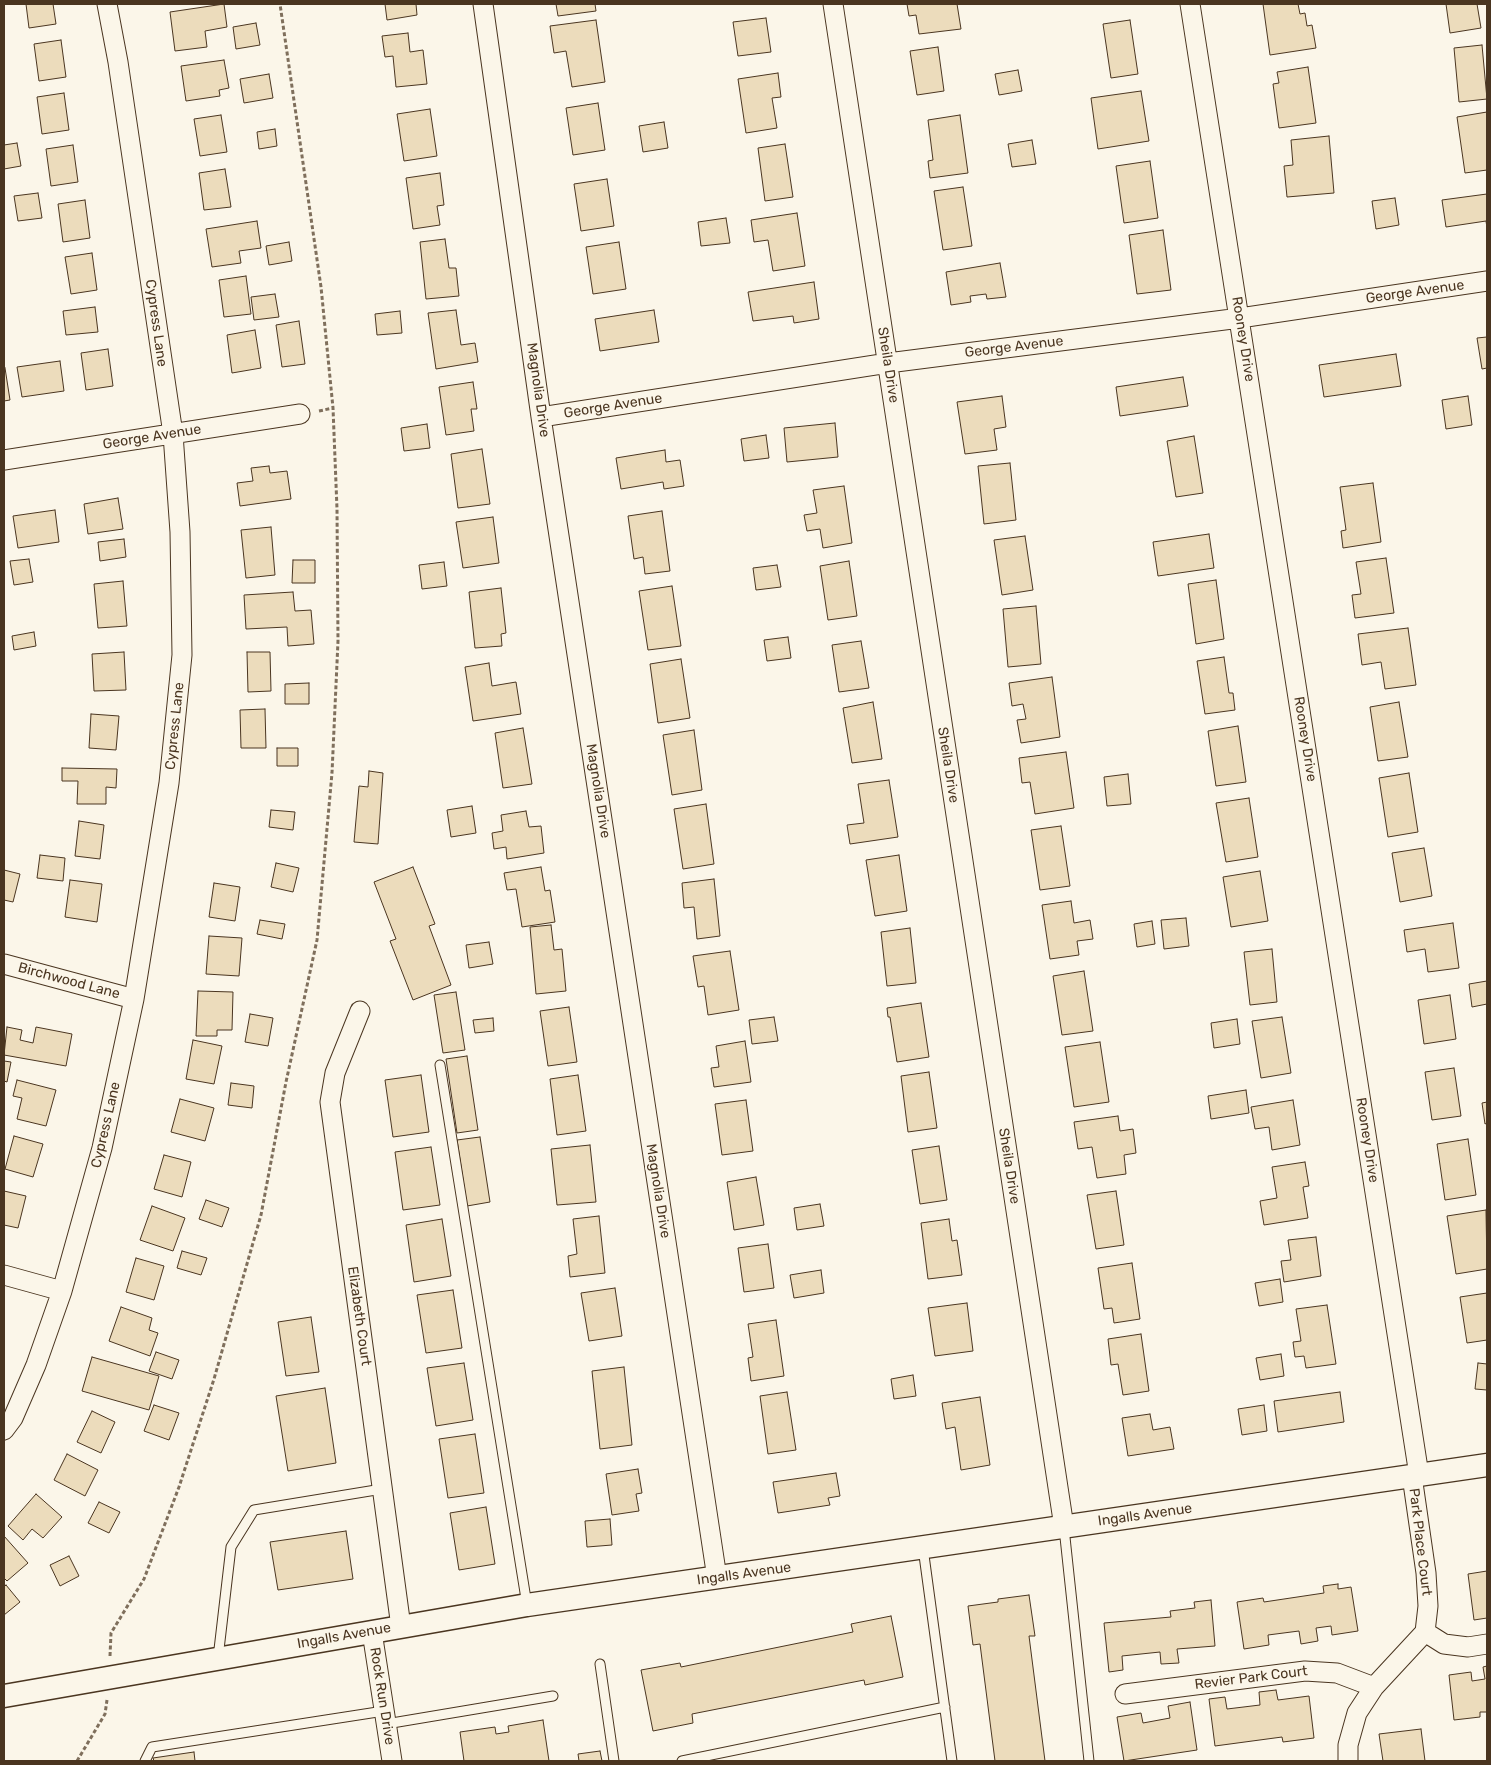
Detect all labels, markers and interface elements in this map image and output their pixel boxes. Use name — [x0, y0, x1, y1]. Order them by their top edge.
street label: George Avenue — [1365, 277, 1465, 307]
street label: Cypress Lane — [142, 278, 170, 368]
street label: Rooney Drive — [1228, 295, 1258, 383]
street label: Sheila Drive — [874, 326, 902, 404]
street label: George Avenue — [964, 333, 1064, 361]
street label: Magnolia Drive — [523, 342, 553, 438]
street label: George Avenue — [563, 390, 663, 422]
street label: George Avenue — [102, 421, 202, 453]
street label: Cypress Lane — [162, 681, 188, 771]
street label: Rooney Drive — [1290, 695, 1320, 783]
street label: Sheila Drive — [934, 726, 962, 804]
street label: Magnolia Drive — [582, 743, 614, 839]
street label: Birchwood Lane — [16, 959, 122, 1003]
street label: Cypress Lane — [88, 1080, 124, 1170]
street label: Rooney Drive — [1352, 1096, 1382, 1184]
street label: Sheila Drive — [995, 1127, 1023, 1205]
street label: Magnolia Drive — [642, 1143, 674, 1239]
street label: Elizabeth Court — [344, 1265, 374, 1367]
street label: Park Place Court — [1405, 1487, 1435, 1597]
street label: Ingalls Avenue — [1097, 1500, 1193, 1530]
street label: Ingalls Avenue — [696, 1559, 792, 1589]
street label: Ingalls Avenue — [296, 1619, 392, 1653]
street label: Rock Run Drive — [366, 1646, 398, 1746]
street label: Revier Park Court — [1194, 1663, 1308, 1693]

